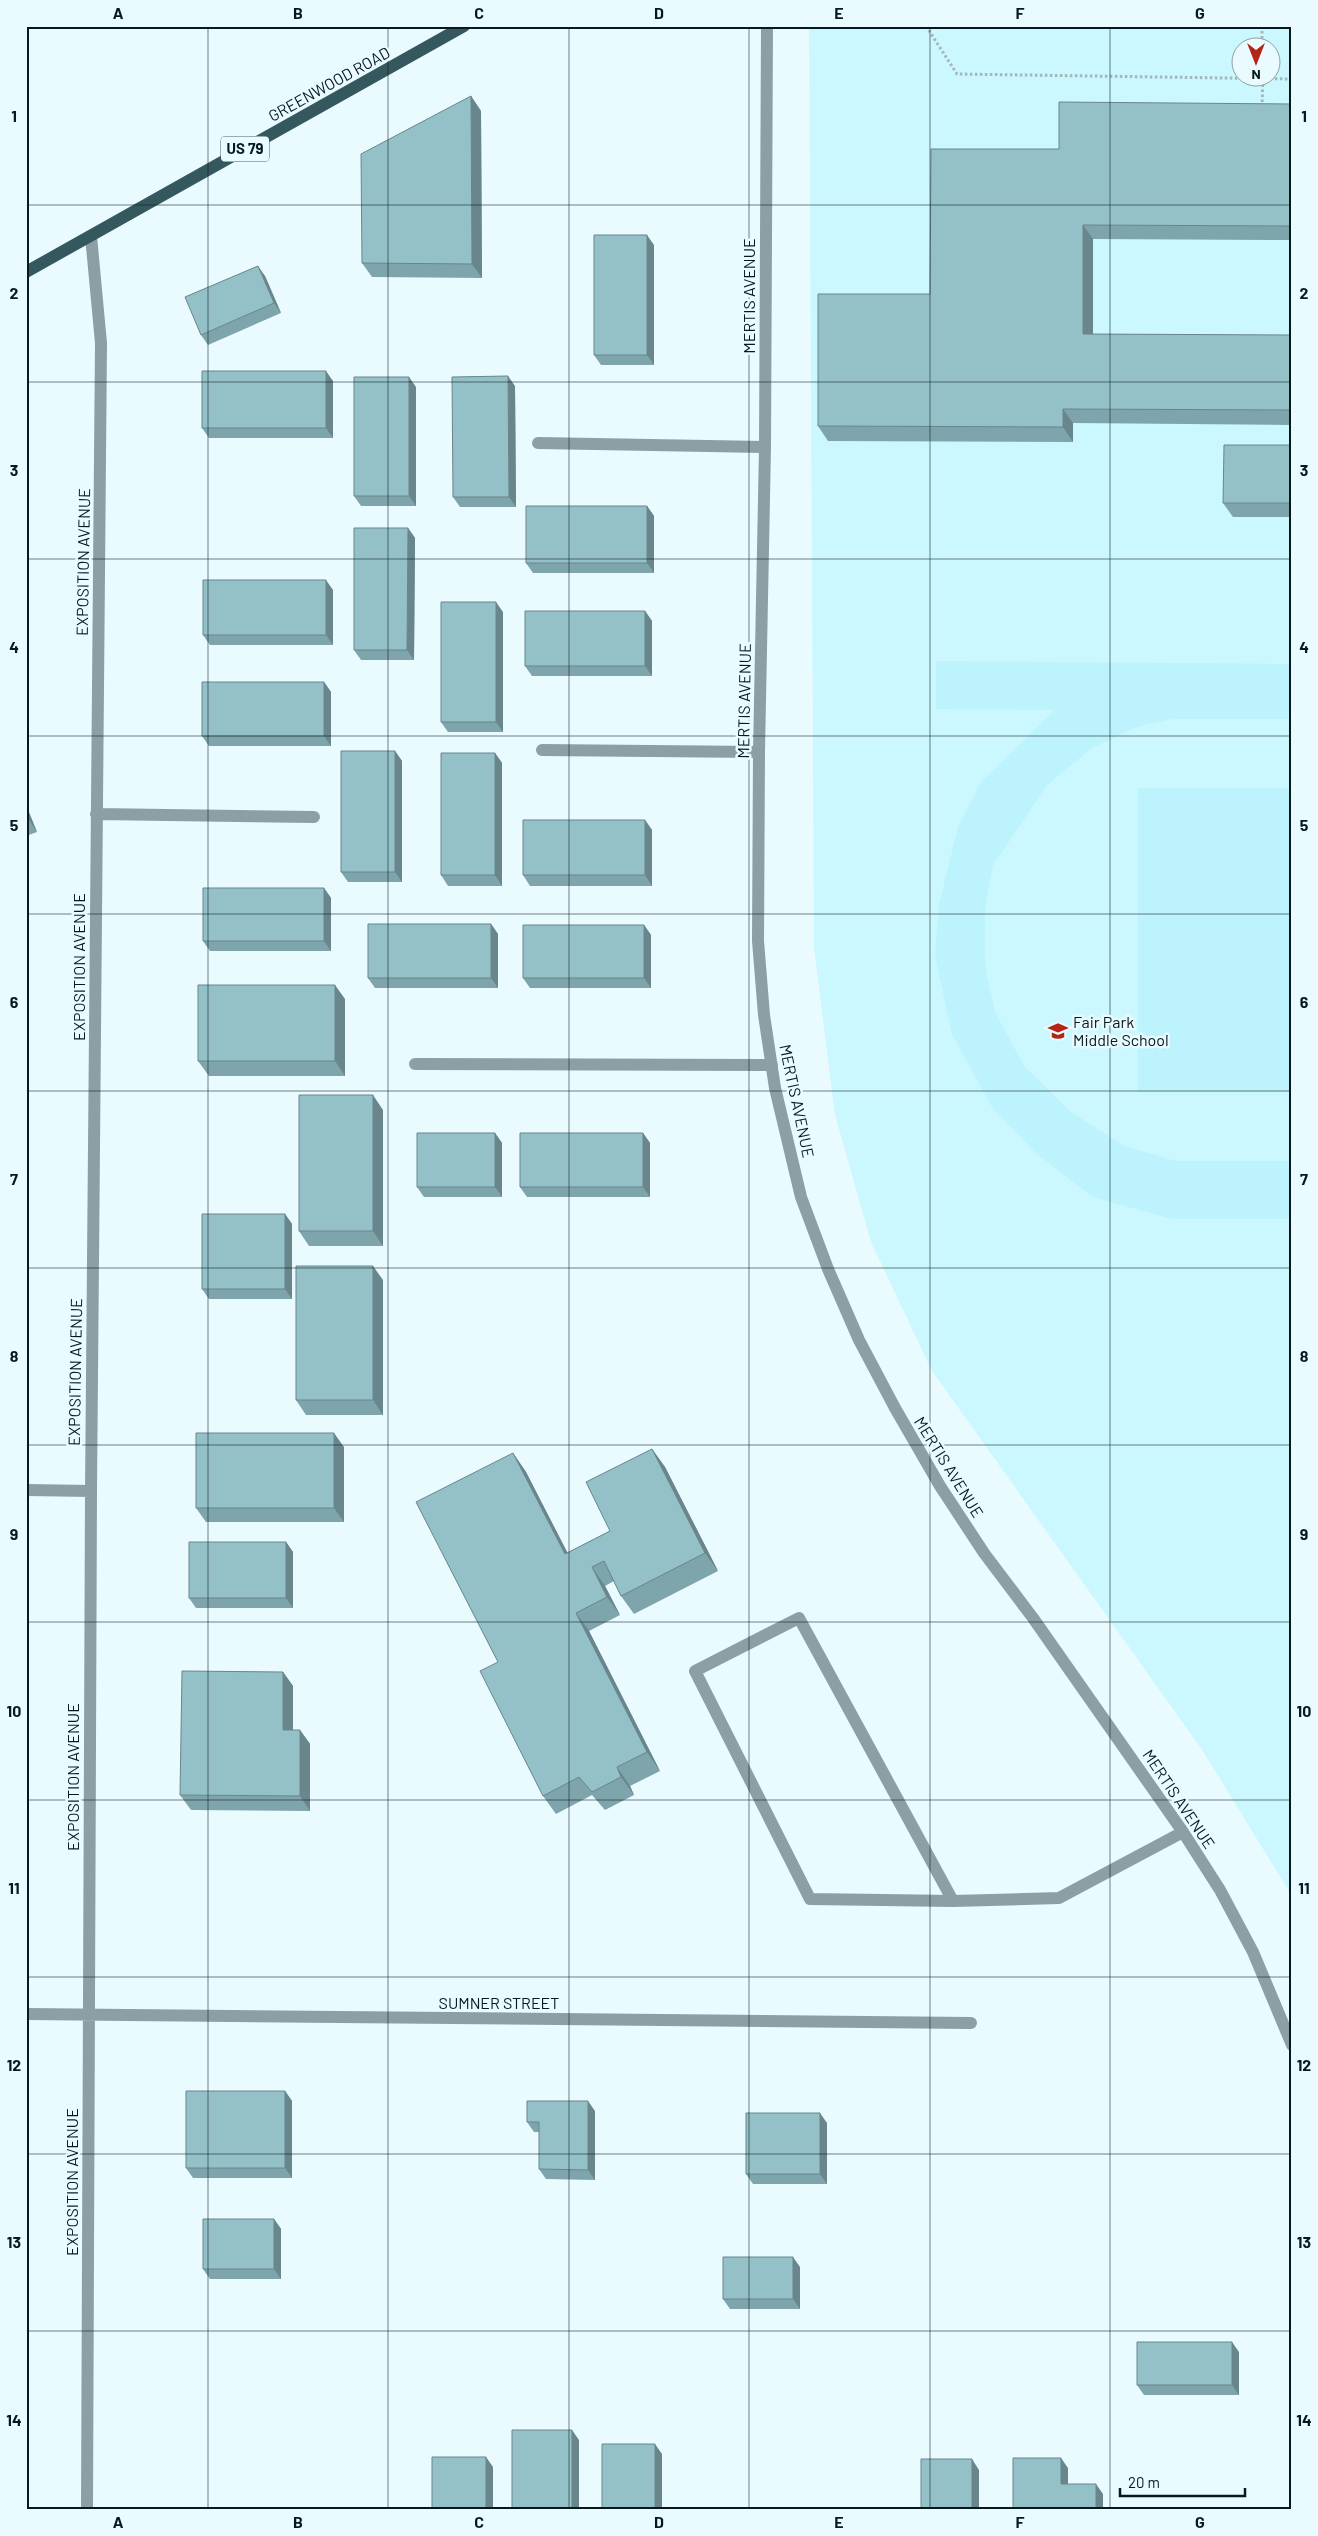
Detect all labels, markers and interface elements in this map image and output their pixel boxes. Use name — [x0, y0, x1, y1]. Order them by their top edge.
text: A — [113, 3, 124, 22]
text: B — [293, 3, 303, 22]
text: C — [474, 3, 484, 22]
text: D — [654, 3, 664, 22]
text: E — [834, 3, 844, 22]
text: F — [1016, 3, 1025, 22]
text: G — [1195, 3, 1205, 22]
north arrow — [1230, 38, 1280, 88]
street label: GREENWOOD ROAD — [265, 42, 393, 125]
text: N — [1251, 67, 1261, 84]
text: 1 — [11, 106, 17, 125]
text: 1 — [1301, 106, 1307, 125]
road number: US 79 — [221, 136, 269, 162]
street label: MERTIS AVENUE — [739, 238, 758, 354]
text: 2 — [10, 283, 19, 302]
text: 2 — [1300, 283, 1309, 302]
text: 3 — [10, 460, 18, 479]
text: 3 — [1300, 460, 1308, 479]
street label: EXPOSITION AVENUE — [72, 488, 93, 636]
text: 4 — [9, 637, 19, 656]
text: 4 — [1299, 637, 1309, 656]
street label: MERTIS AVENUE — [733, 643, 754, 759]
text: 5 — [10, 815, 19, 834]
text: 5 — [1300, 815, 1309, 834]
street label: EXPOSITION AVENUE — [69, 893, 88, 1041]
text: 6 — [10, 992, 19, 1011]
text: 6 — [1300, 992, 1309, 1011]
place label: Fair Park Middle School — [1073, 1012, 1169, 1049]
school or university icon: Fair Park Middle School — [1047, 1020, 1069, 1042]
street label: MERTIS AVENUE — [776, 1042, 819, 1159]
text: 7 — [10, 1169, 18, 1188]
text: 7 — [1300, 1169, 1308, 1188]
street label: EXPOSITION AVENUE — [64, 1298, 85, 1446]
text: 8 — [10, 1346, 19, 1365]
text: 8 — [1300, 1346, 1309, 1365]
street label: MERTIS AVENUE — [911, 1413, 988, 1521]
text: 9 — [10, 1524, 18, 1543]
text: 9 — [1300, 1524, 1308, 1543]
text: 10 — [7, 1701, 21, 1720]
text: 10 — [1297, 1701, 1311, 1720]
street label: EXPOSITION AVENUE — [63, 1703, 82, 1851]
street label: MERTIS AVENUE — [1139, 1746, 1220, 1852]
text: 11 — [8, 1878, 20, 1897]
text: 11 — [1298, 1878, 1310, 1897]
street label: SUMNER STREET — [439, 1993, 559, 2012]
text: 12 — [7, 2055, 21, 2074]
text: 12 — [1297, 2055, 1311, 2074]
street label: EXPOSITION AVENUE — [62, 2108, 81, 2256]
text: 13 — [7, 2232, 21, 2251]
text: 13 — [1297, 2232, 1311, 2251]
text: 14 — [6, 2410, 22, 2429]
text: 14 — [1296, 2410, 1312, 2429]
scale bar — [1120, 2466, 1246, 2498]
text: 20 m — [1128, 2473, 1160, 2491]
text: A — [113, 2512, 124, 2531]
text: B — [293, 2512, 303, 2531]
text: C — [474, 2512, 484, 2531]
text: D — [654, 2512, 664, 2531]
text: E — [834, 2512, 844, 2531]
text: F — [1016, 2512, 1025, 2531]
text: G — [1195, 2512, 1205, 2531]

